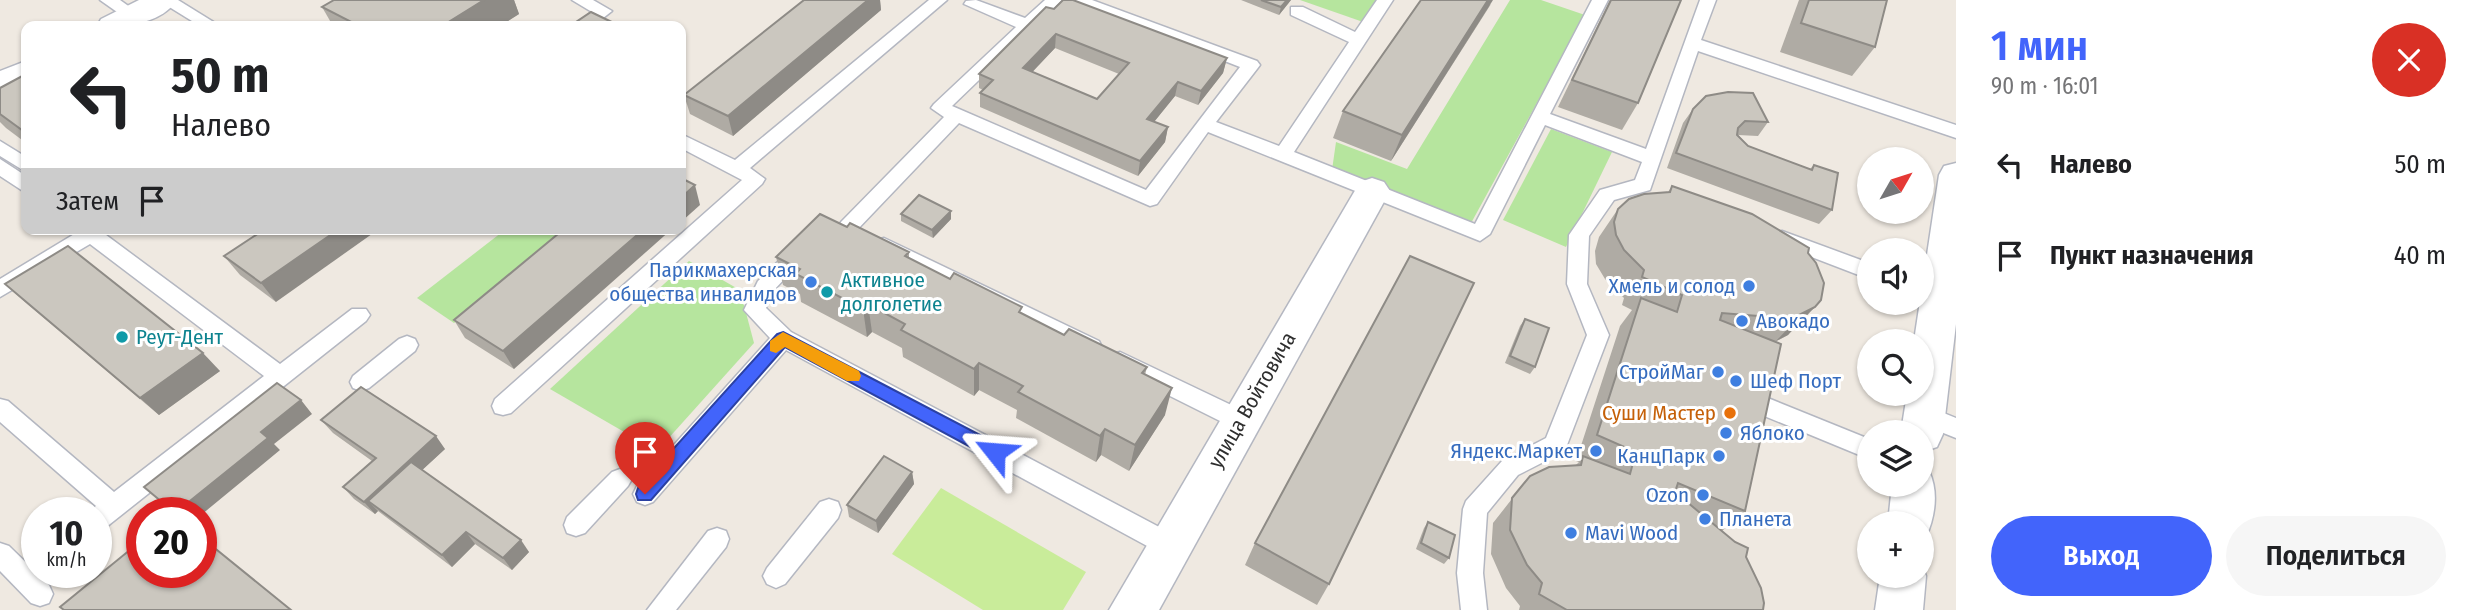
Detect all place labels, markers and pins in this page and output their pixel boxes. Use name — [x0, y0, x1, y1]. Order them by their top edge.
place label: Парикмахерская общества инвалидов — [609, 257, 797, 307]
place label: Активное долголетие — [841, 267, 942, 317]
place label: Хмель и солод — [1609, 273, 1735, 299]
marker: Парикмахерская общества инвалидов — [803, 274, 819, 290]
marker: Хмель и солод — [1741, 278, 1757, 294]
marker: Активное долголетие — [819, 284, 835, 300]
place label: Авокадо — [1756, 308, 1830, 334]
marker: Авокадо — [1734, 313, 1750, 329]
place label: Реут-Дент — [136, 324, 223, 350]
marker: Реут-Дент — [114, 329, 130, 345]
place label: СтройМаг — [1619, 359, 1705, 385]
marker: СтройМаг — [1710, 364, 1726, 380]
place label: Шеф Порт — [1750, 368, 1841, 394]
marker: Шеф Порт — [1728, 373, 1744, 389]
place label: Суши Мастер — [1602, 400, 1716, 426]
marker: Суши Мастер — [1722, 405, 1738, 421]
place label: Яблоко — [1740, 420, 1805, 446]
pin — [615, 422, 675, 494]
marker: Яблоко — [1718, 425, 1734, 441]
place label: Яндекс.Маркет — [1451, 438, 1582, 464]
marker: Яндекс.Маркет — [1588, 443, 1604, 459]
place label: КанцПарк — [1617, 443, 1705, 469]
marker: КанцПарк — [1711, 448, 1727, 464]
place label: Ozon — [1646, 482, 1689, 508]
marker: Ozon — [1695, 487, 1711, 503]
place label: Планета — [1719, 506, 1792, 532]
marker: Планета — [1697, 511, 1713, 527]
place label: Mavi Wood — [1585, 520, 1678, 546]
marker: Mavi Wood — [1563, 525, 1579, 541]

